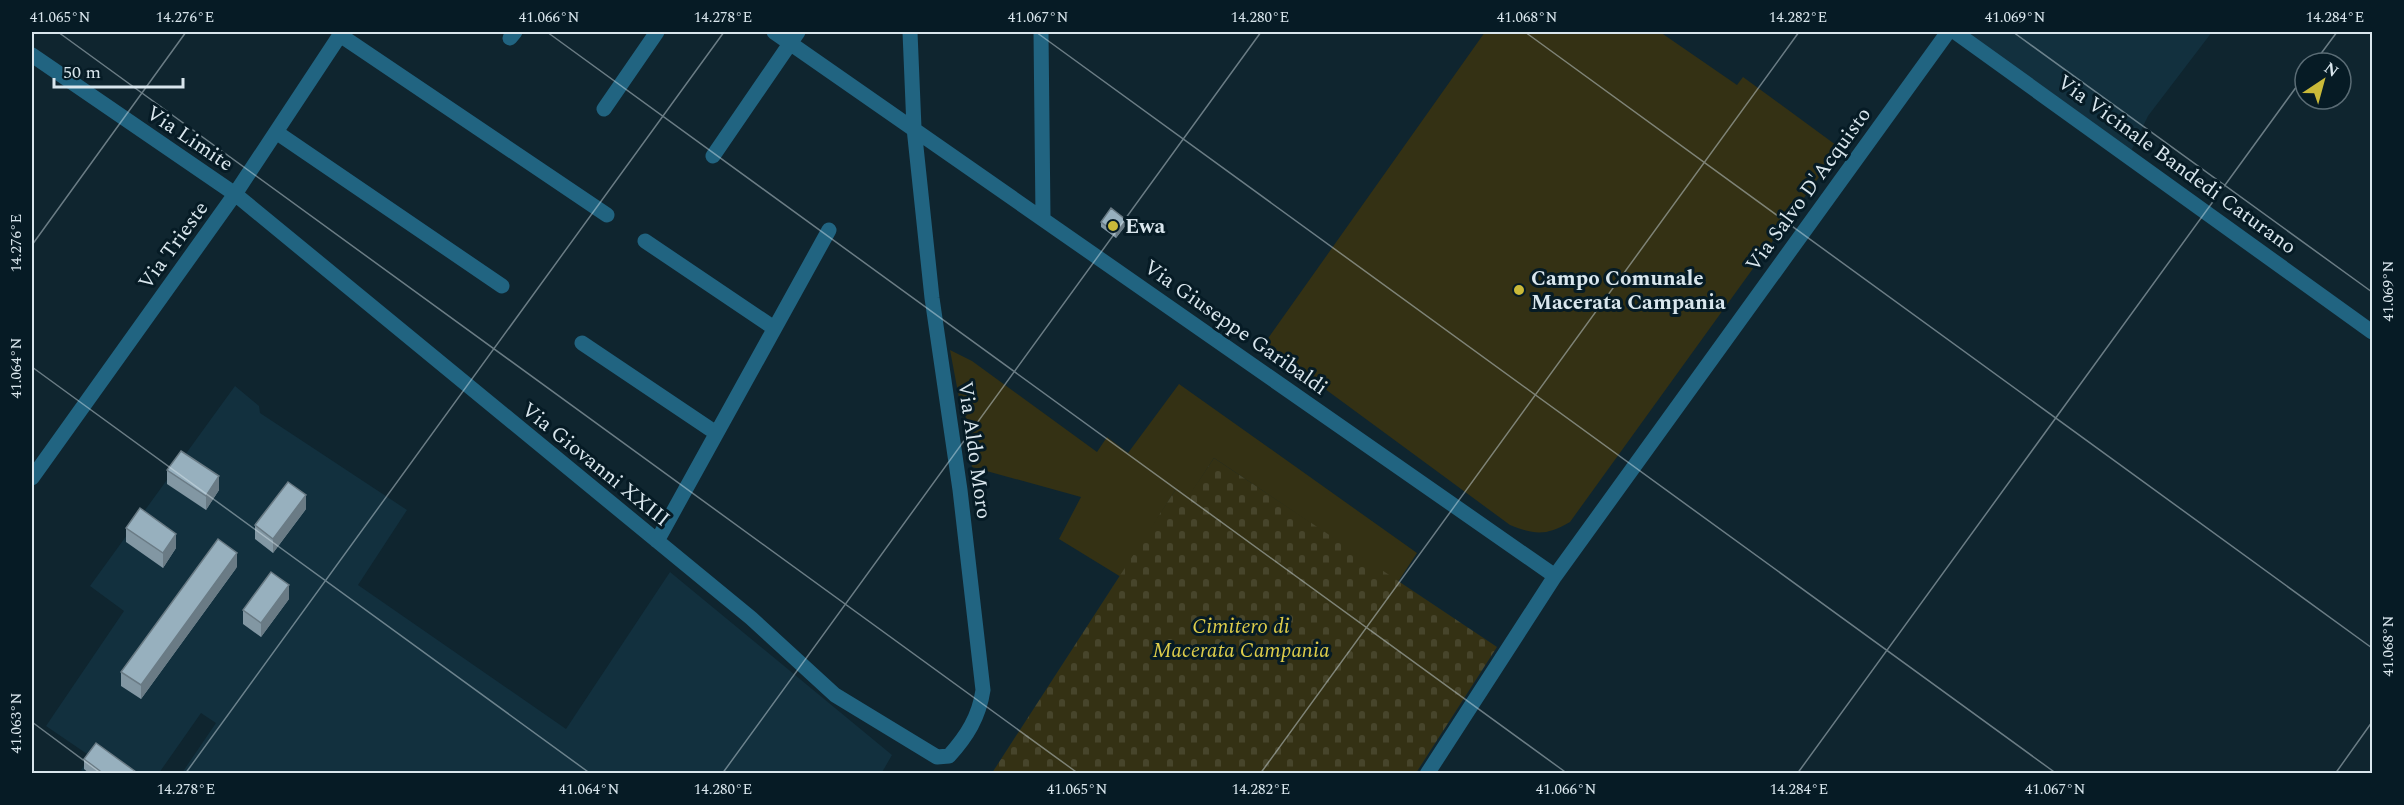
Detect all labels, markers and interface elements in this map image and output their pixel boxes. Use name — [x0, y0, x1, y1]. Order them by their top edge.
text: 41.065°N — [30, 6, 90, 29]
text: 14.276°E — [156, 6, 214, 29]
text: 41.066°N — [519, 6, 579, 29]
text: 14.278°E — [694, 6, 752, 29]
text: 41.067°N — [1008, 6, 1068, 29]
text: 14.280°E — [1231, 6, 1289, 29]
text: 41.068°N — [1497, 6, 1557, 29]
text: 14.282°E — [1769, 6, 1827, 29]
text: 41.069°N — [1985, 6, 2045, 29]
text: 14.284°E — [2306, 6, 2364, 29]
scale bar — [54, 51, 183, 89]
north arrow — [2293, 51, 2353, 111]
text: N — [2319, 56, 2344, 83]
text: 50 m — [63, 59, 101, 86]
street label: Via Vicinale Bandedi Caturano — [2050, 67, 2303, 263]
street label: Via Limite — [139, 98, 240, 180]
street label: Via Salvo D'Acquisto — [1738, 101, 1880, 279]
street label: Via Trieste — [131, 195, 217, 297]
place label: Ewa — [1125, 211, 1166, 243]
text: 14.276°E — [5, 214, 28, 272]
marker: Ewa — [1106, 219, 1120, 233]
street label: Via Giuseppe Garibaldi — [1137, 252, 1334, 404]
text: 41.069°N — [2377, 261, 2400, 321]
place label: Campo Comunale Macerata Campania — [1531, 263, 1726, 319]
marker: Campo Comunale Macerata Campania — [1512, 283, 1526, 297]
text: 41.064°N — [5, 338, 28, 398]
street label: Via Aldo Moro — [949, 379, 1000, 521]
street label: Via Giovanni XXIII — [514, 395, 677, 535]
park label: Cimitero di Macerata Campania — [1152, 611, 1330, 667]
text: 41.068°N — [2377, 616, 2400, 676]
text: 41.063°N — [5, 693, 28, 753]
text: 14.278°E — [157, 778, 215, 801]
text: 41.064°N — [559, 778, 619, 801]
text: 14.280°E — [694, 778, 752, 801]
text: 41.065°N — [1047, 778, 1107, 801]
text: 14.282°E — [1232, 778, 1290, 801]
text: 41.066°N — [1536, 778, 1596, 801]
text: 14.284°E — [1770, 778, 1828, 801]
text: 41.067°N — [2025, 778, 2085, 801]

